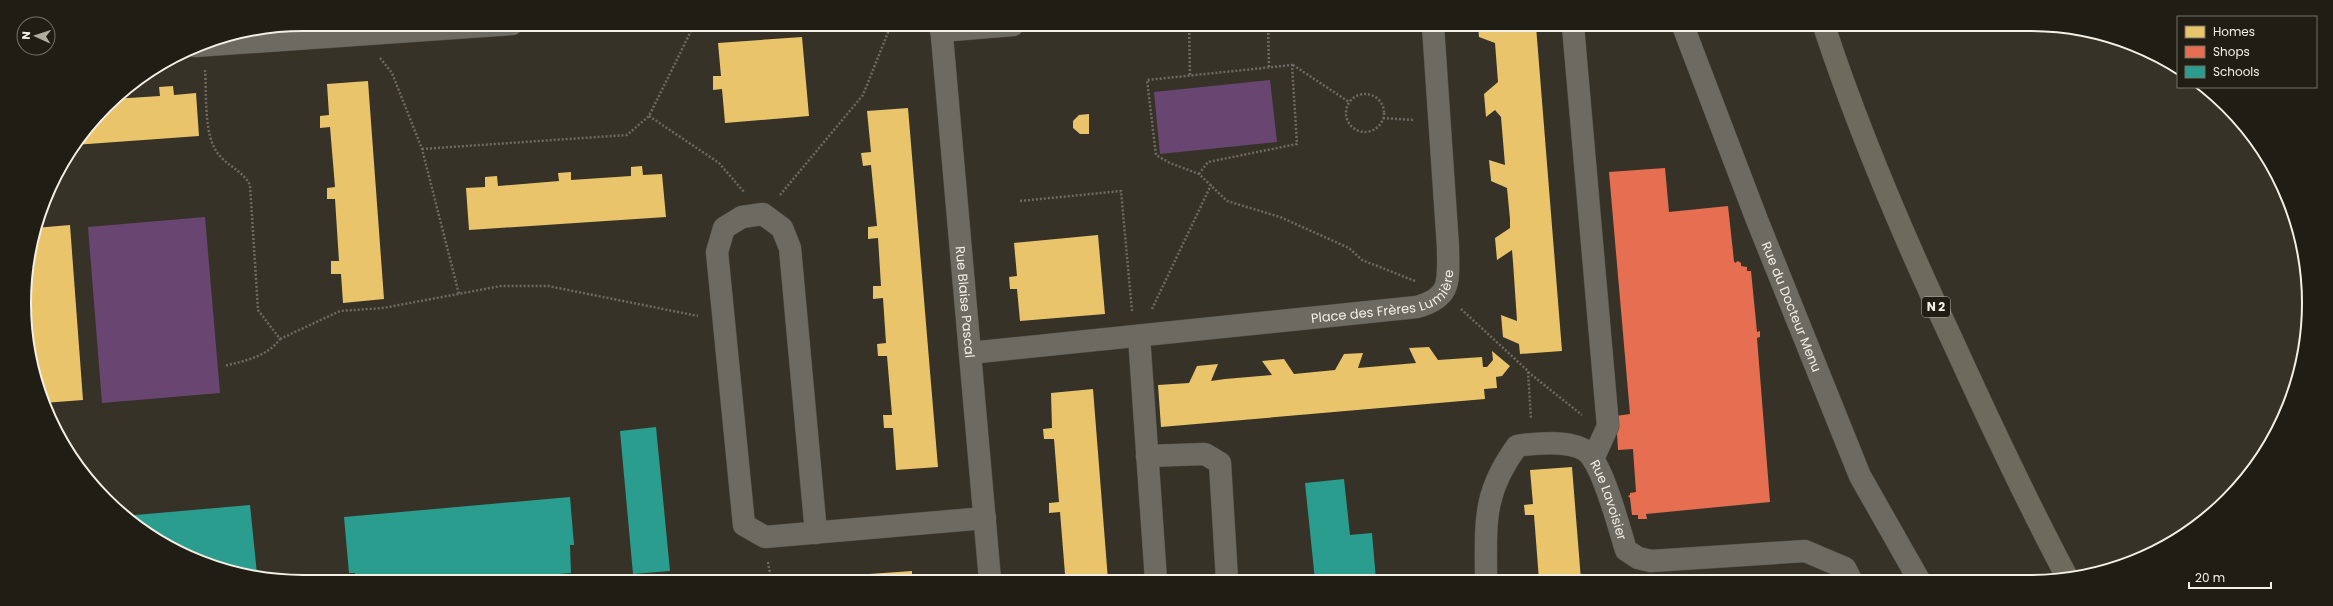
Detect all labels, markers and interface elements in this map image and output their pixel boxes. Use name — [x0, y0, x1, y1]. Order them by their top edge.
north arrow — [16, 16, 56, 56]
legend — [2177, 16, 2317, 88]
text: Homes — [2213, 23, 2255, 40]
text: N — [18, 31, 34, 40]
text: Shops — [2213, 43, 2250, 60]
text: Schools — [2213, 63, 2260, 80]
street label: Rue du Docteur Menu — [1757, 239, 1826, 375]
street label: Rue Blaise Pascal — [951, 245, 979, 359]
street label: Place des Frères Lumière — [1310, 269, 1458, 328]
road number: N 2 — [1922, 297, 1950, 317]
street label: Rue Lavoisier — [1585, 456, 1632, 543]
scale bar — [2189, 564, 2271, 590]
text: 20 m — [2195, 569, 2225, 586]

